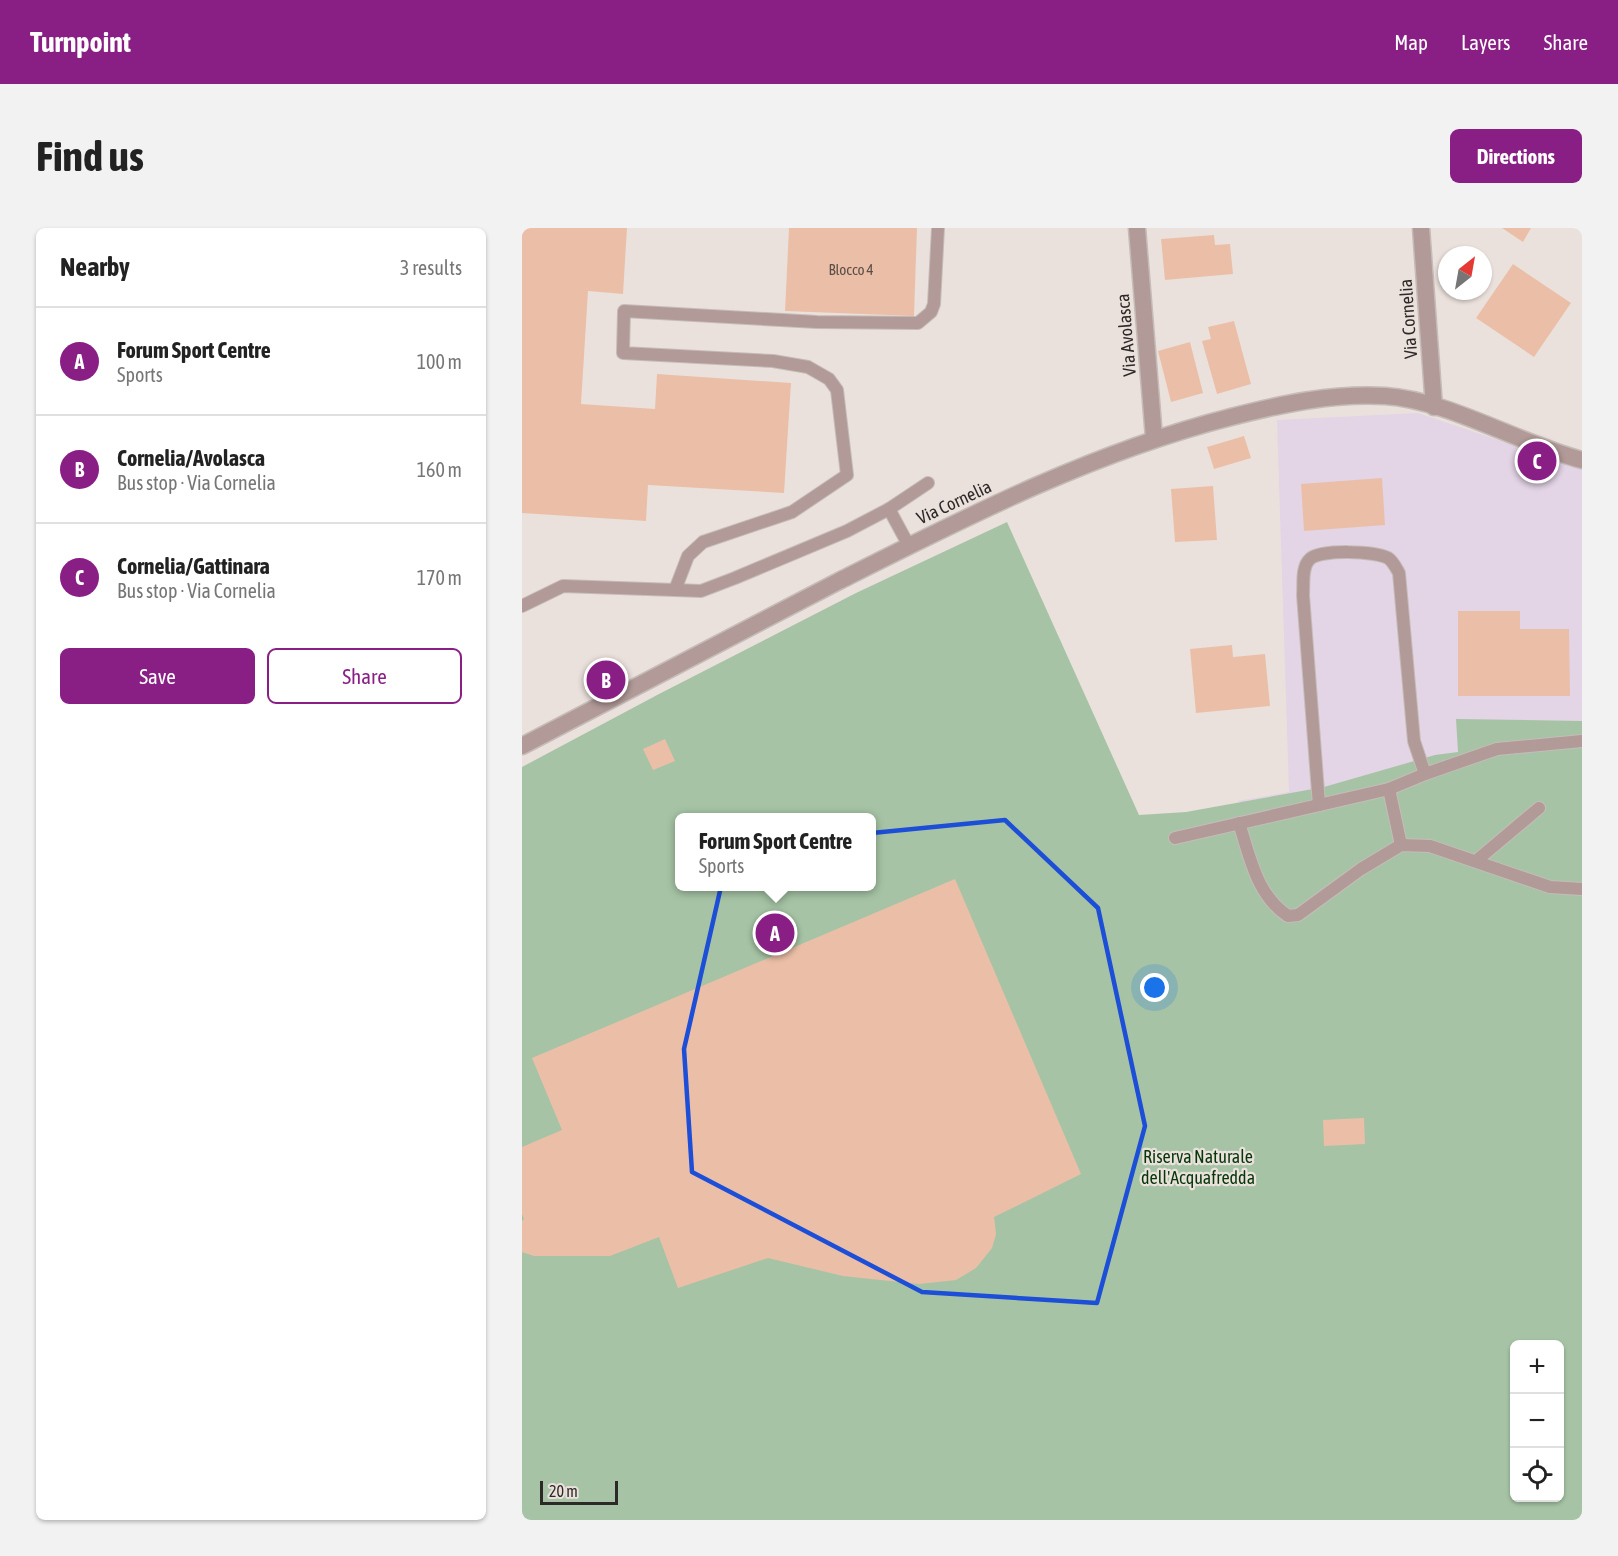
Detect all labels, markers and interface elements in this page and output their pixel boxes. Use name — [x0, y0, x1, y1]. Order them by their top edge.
text: Turnpoint — [30, 26, 131, 58]
text: Map — [1394, 30, 1428, 54]
text: Layers — [1461, 30, 1511, 54]
text: Share — [1544, 30, 1588, 54]
button: Directions — [1450, 129, 1582, 183]
text: Find us — [36, 132, 144, 180]
north arrow — [1438, 246, 1492, 300]
text: Nearby — [60, 252, 130, 282]
text: 3 results — [400, 256, 462, 279]
house number: Blocco 4 — [828, 261, 874, 278]
street label: Via Cornelia — [1395, 278, 1421, 360]
street label: Via Avolasca — [1112, 293, 1140, 377]
text: Forum Sport Centre — [117, 337, 271, 363]
text: A — [75, 350, 84, 373]
text: 100 m — [417, 350, 462, 373]
text: Sports — [117, 363, 163, 386]
pin: C — [1518, 438, 1556, 484]
text: Cornelia/Avolasca — [117, 445, 265, 471]
text: B — [75, 458, 84, 481]
text: 160 m — [417, 458, 462, 481]
text: Bus stop · Via Cornelia — [117, 471, 276, 494]
street label: Via Cornelia — [913, 476, 995, 528]
text: Cornelia/Gattinara — [117, 553, 270, 579]
text: C — [75, 566, 84, 589]
text: 170 m — [417, 566, 462, 589]
text: Bus stop · Via Cornelia — [117, 579, 276, 602]
button: Save — [60, 648, 255, 704]
button: Share — [267, 648, 462, 704]
pin: B — [586, 658, 626, 702]
popup — [675, 813, 876, 891]
text: Forum Sport Centre — [699, 828, 852, 854]
text: Sports — [699, 854, 744, 877]
pin: A — [756, 910, 794, 956]
your location — [1140, 973, 1169, 1002]
park label: Riserva Naturale dell'Acquafredda — [1141, 1146, 1255, 1188]
map controls — [1510, 1340, 1564, 1502]
button: + — [1510, 1340, 1564, 1394]
button: − — [1510, 1394, 1564, 1448]
button: locate — [1510, 1448, 1564, 1502]
scale bar — [540, 1478, 618, 1506]
text: 20 m — [549, 1482, 578, 1500]

